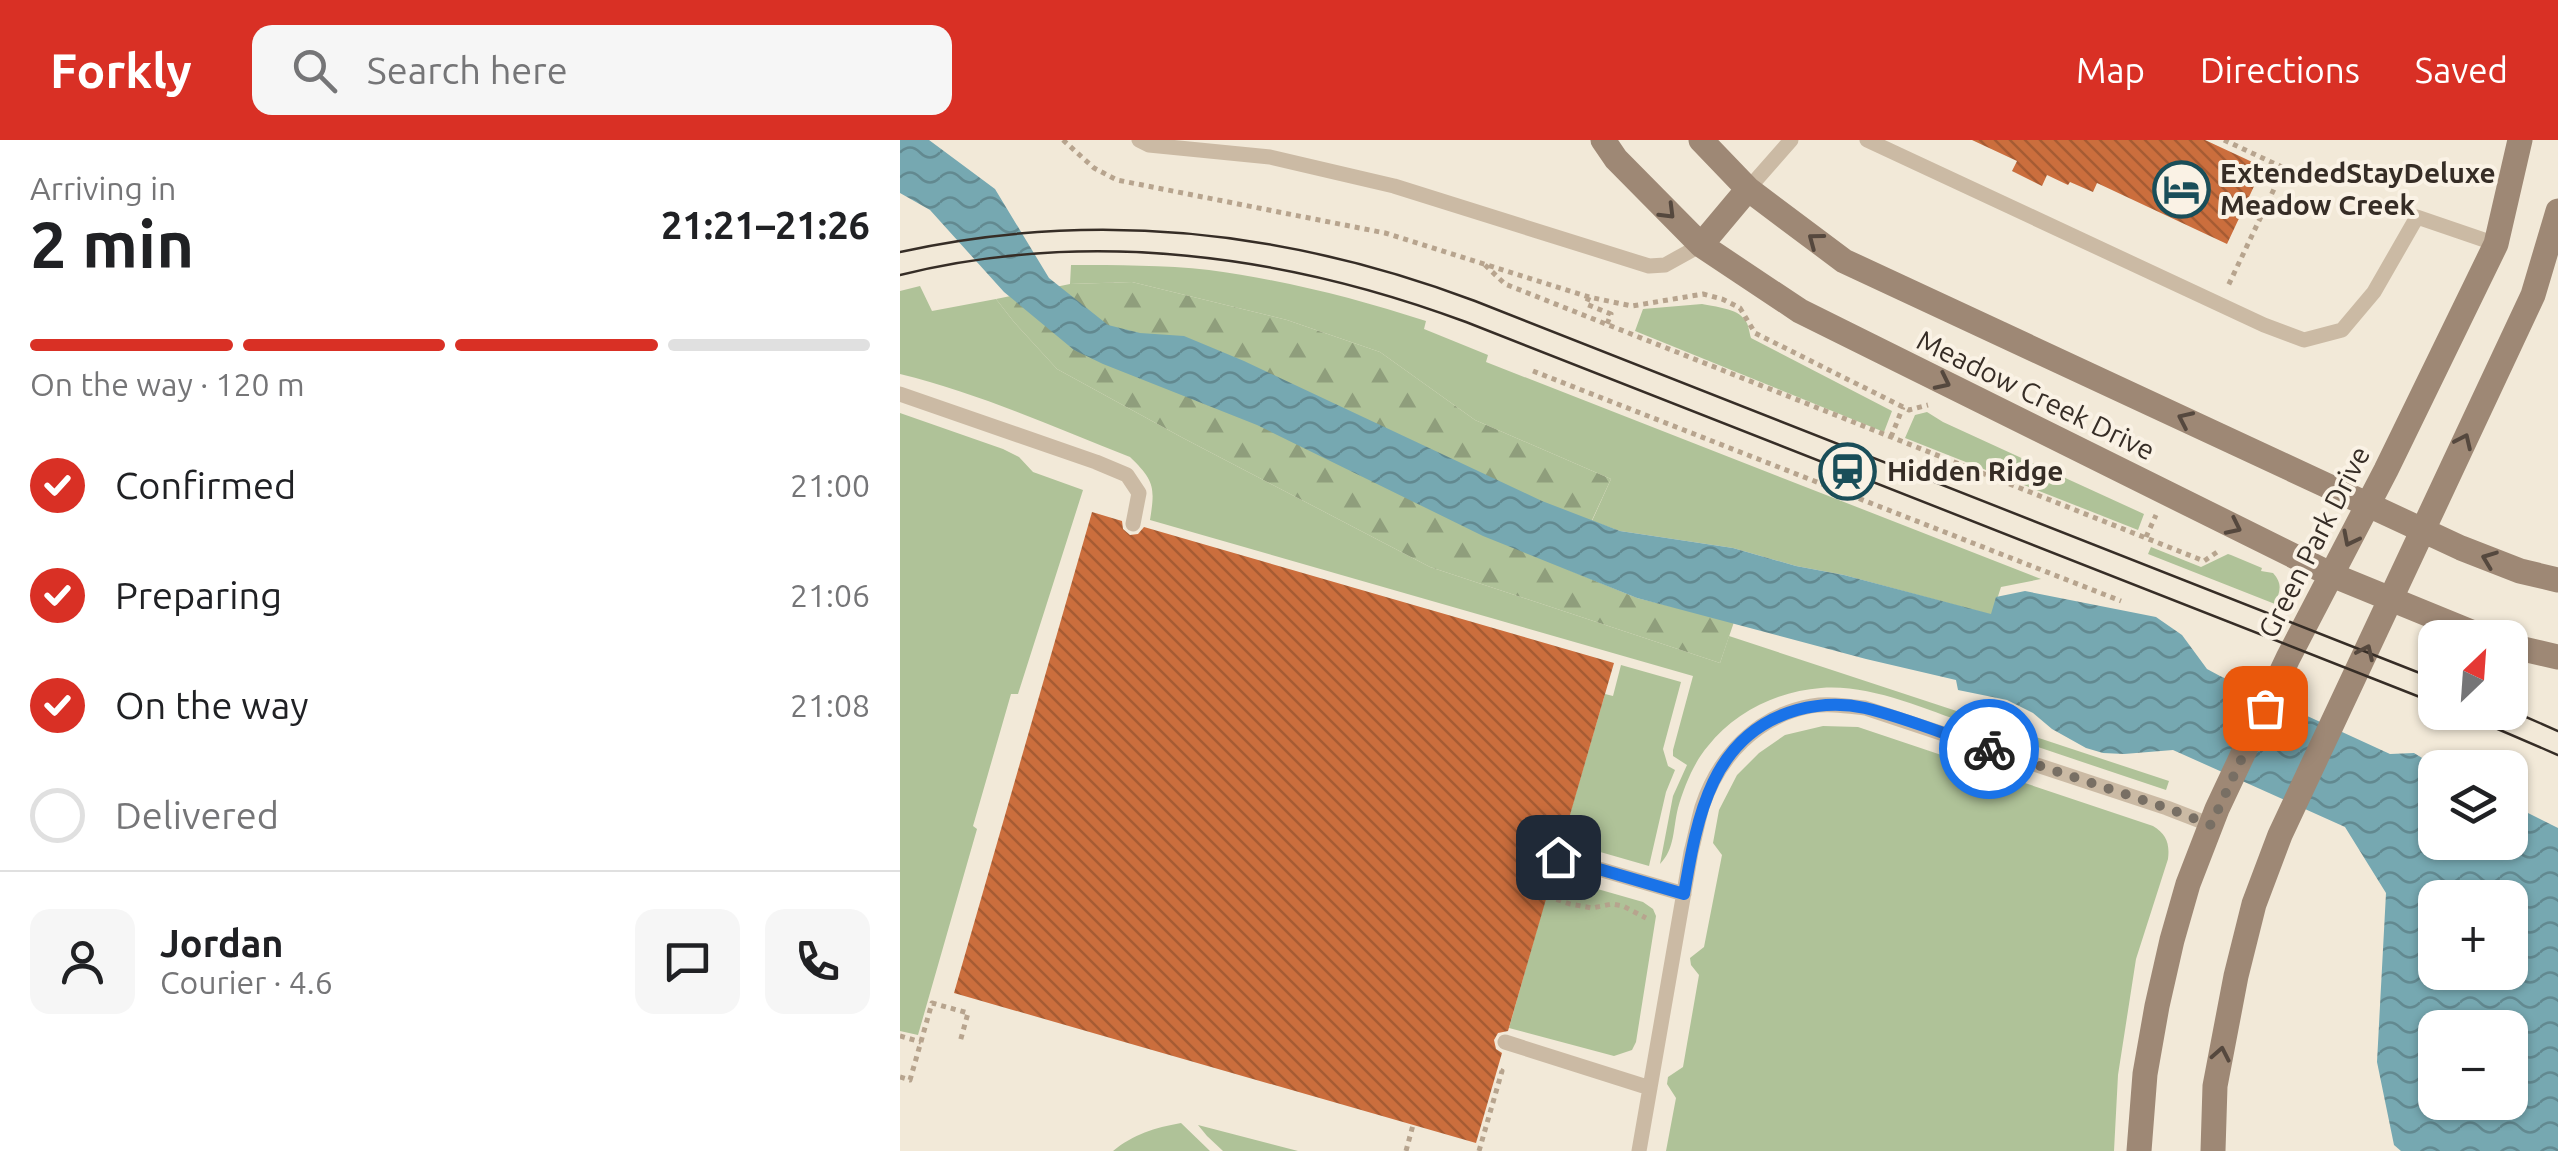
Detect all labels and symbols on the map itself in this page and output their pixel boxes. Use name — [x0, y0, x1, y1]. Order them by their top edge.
place label: ExtendedStayDeluxe Meadow Creek — [2220, 157, 2496, 220]
hotel icon: ExtendedStayDeluxe Meadow Creek — [2151, 159, 2211, 219]
one-way arrow — [1657, 200, 1675, 218]
one-way arrow — [1808, 234, 1826, 251]
street label: Meadow Creek Drive — [1912, 324, 2160, 466]
one-way arrow — [1933, 370, 1951, 390]
one-way arrow — [2177, 411, 2195, 431]
one-way arrow — [2452, 433, 2472, 451]
station icon: Hidden Ridge — [1818, 441, 1878, 501]
street label: Green Park Drive — [2252, 441, 2375, 643]
place label: Hidden Ridge — [1887, 455, 2063, 486]
one-way arrow — [2224, 515, 2242, 535]
one-way arrow — [2343, 529, 2362, 547]
one-way arrow — [2481, 551, 2499, 571]
north arrow — [2418, 620, 2528, 730]
one-way arrow — [2354, 645, 2374, 663]
pin — [2223, 666, 2308, 751]
courier — [1939, 699, 2039, 799]
pin — [1516, 815, 1601, 900]
one-way arrow — [2210, 1046, 2231, 1062]

